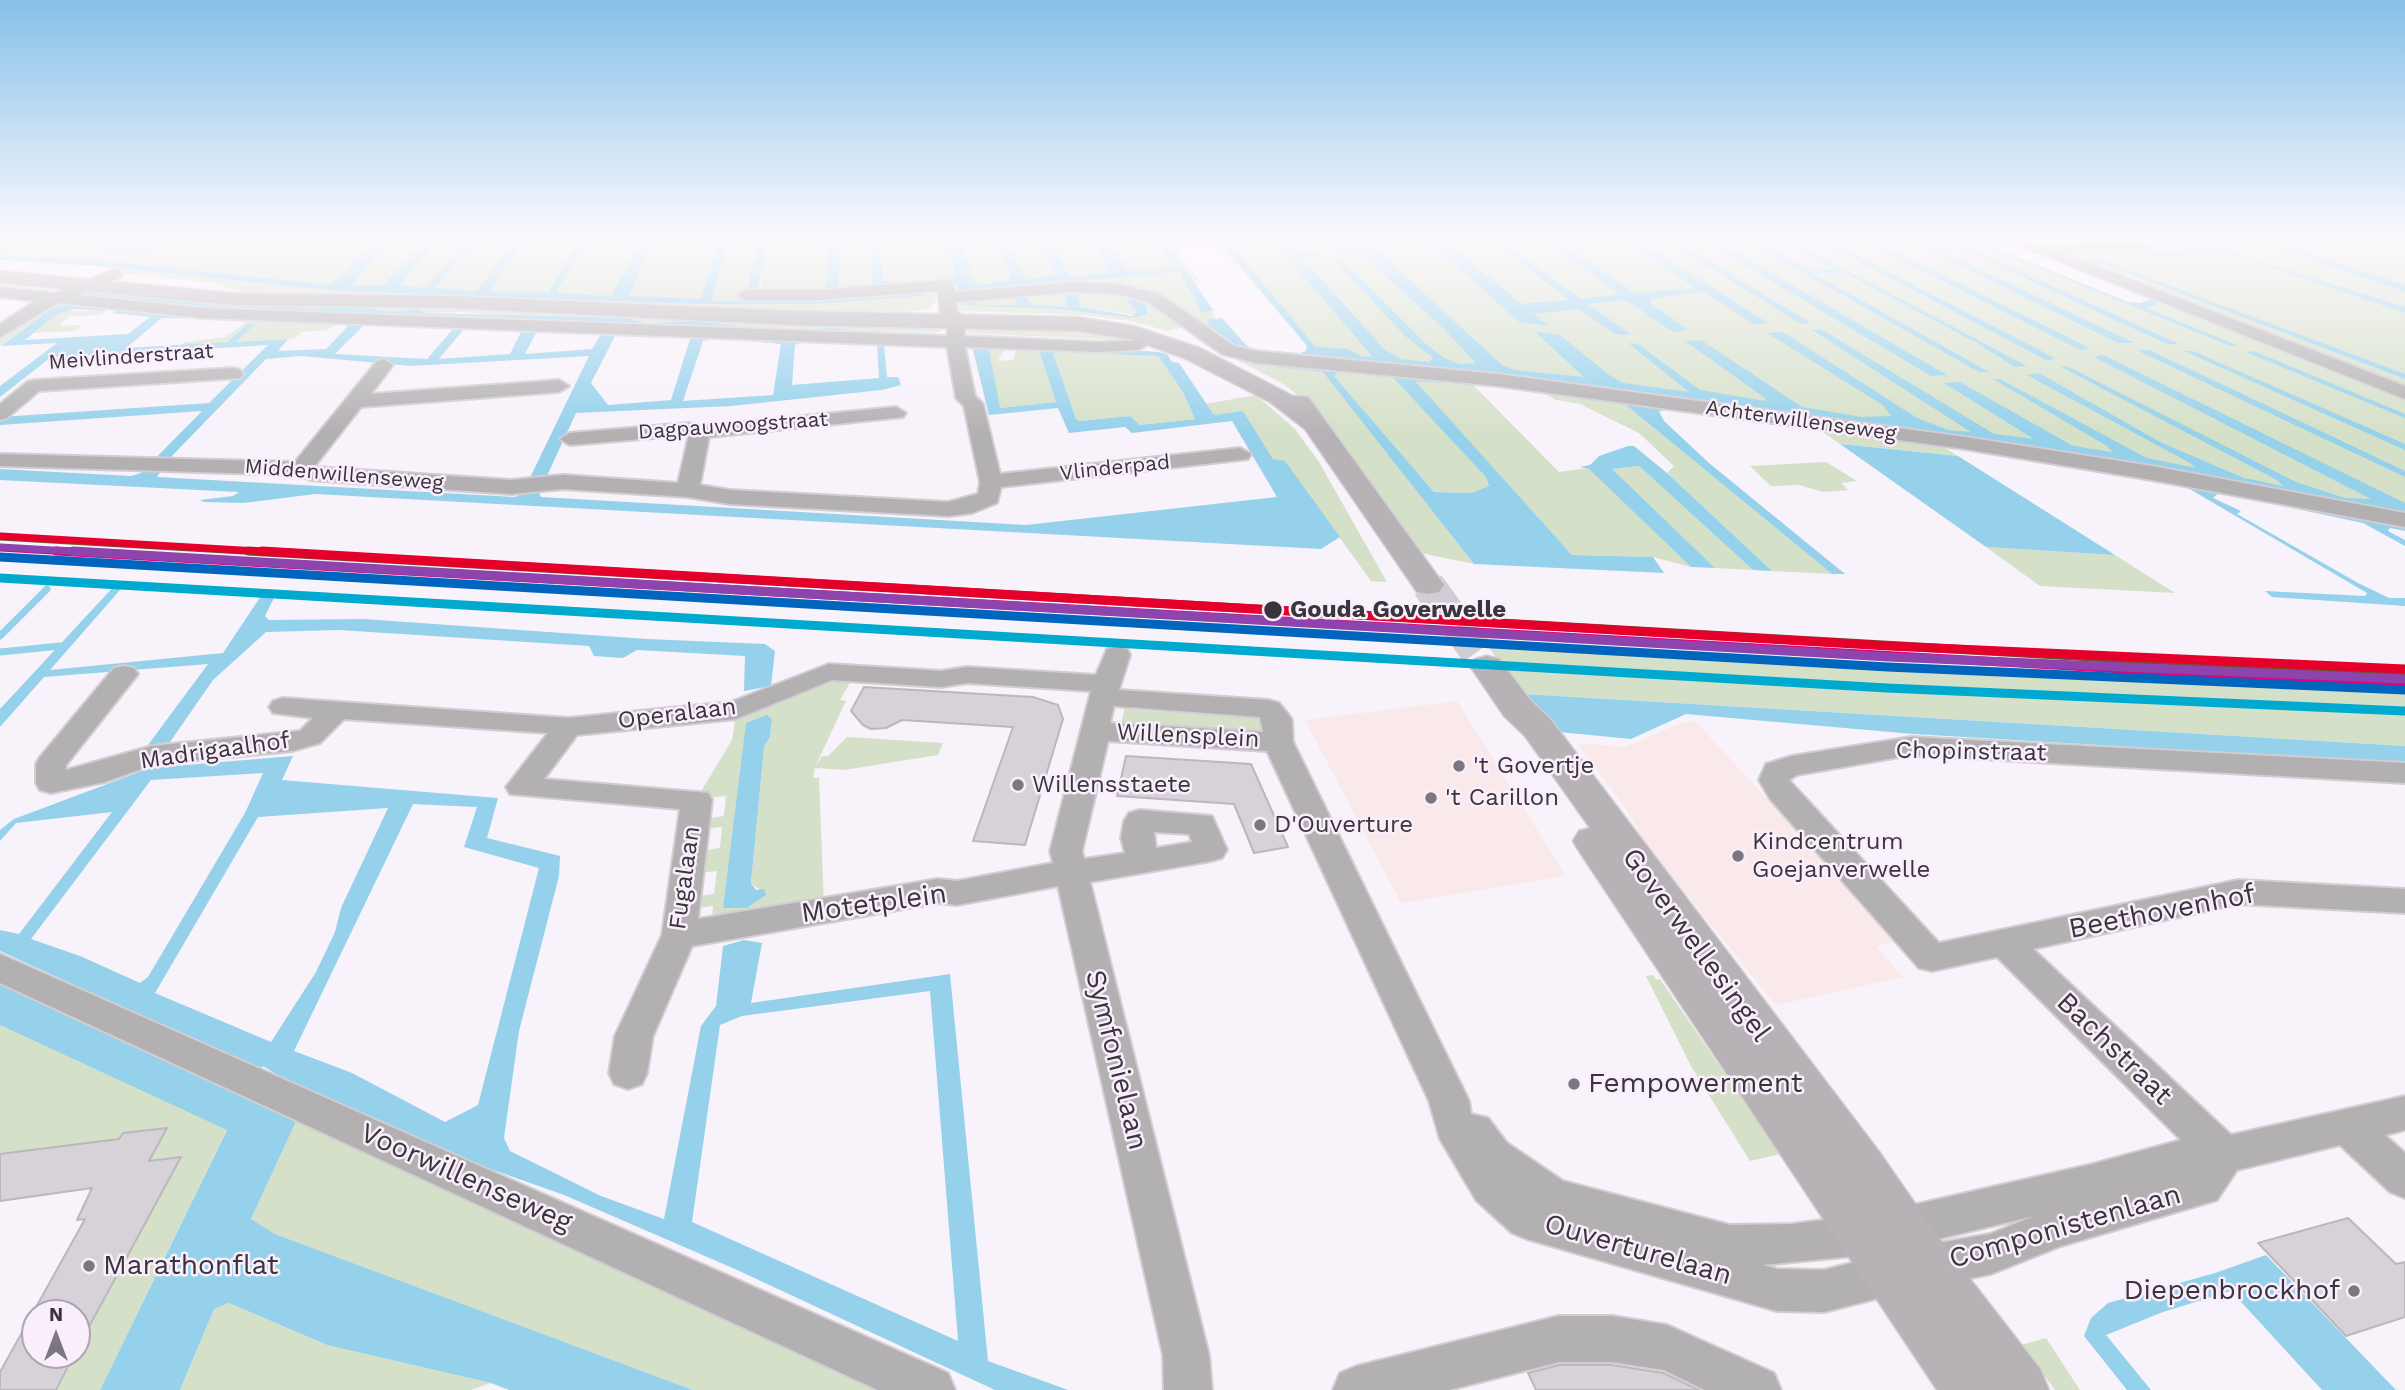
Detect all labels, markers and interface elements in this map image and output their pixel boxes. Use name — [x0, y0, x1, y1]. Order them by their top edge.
street label: Meivlinderstraat — [48, 339, 214, 375]
street label: Achterwillenseweg — [1704, 395, 1898, 447]
street label: Dagpauwoogstraat — [637, 407, 829, 445]
street label: Vlinderpad — [1059, 450, 1171, 486]
street label: Middenwillenseweg — [244, 454, 444, 496]
place label: Gouda Goverwelle — [1290, 596, 1506, 624]
marker: Gouda Goverwelle — [1262, 599, 1284, 621]
street label: Operalaan — [616, 692, 738, 736]
street label: Willensplein — [1116, 718, 1260, 754]
street label: Madrigaalhof — [138, 726, 292, 776]
street label: Chopinstraat — [1895, 736, 2047, 768]
place label: 't Govertje — [1473, 752, 1594, 780]
marker: 't Govertje — [1451, 758, 1467, 774]
place label: Willensstaete — [1032, 771, 1191, 799]
marker: Willensstaete — [1010, 777, 1026, 793]
place label: 't Carillon — [1445, 784, 1559, 812]
marker: 't Carillon — [1423, 790, 1439, 806]
place label: D'Ouverture — [1274, 811, 1413, 839]
marker: D'Ouverture — [1252, 817, 1268, 833]
street label: Fugalaan — [663, 824, 707, 932]
place label: Kindcentrum Goejanverwelle — [1752, 828, 1930, 884]
street label: Goverwellesingel — [1615, 842, 1777, 1048]
marker: Kindcentrum Goejanverwelle — [1730, 848, 1746, 864]
street label: Motetplein — [799, 877, 949, 931]
street label: Beethovenhof — [2066, 877, 2258, 947]
street label: Symfonielaan — [1077, 967, 1155, 1153]
street label: Bachstraat — [2049, 986, 2179, 1112]
place label: Fempowerment — [1588, 1067, 1803, 1101]
marker: Fempowerment — [1566, 1076, 1582, 1092]
street label: Voorwillenseweg — [355, 1116, 577, 1240]
street label: Componistenlaan — [1945, 1178, 2185, 1276]
street label: Ouverturelaan — [1540, 1207, 1736, 1293]
place label: Marathonflat — [103, 1249, 279, 1283]
marker: Marathonflat — [81, 1258, 97, 1274]
place label: Diepenbrockhof — [2124, 1274, 2340, 1308]
marker: Diepenbrockhof — [2346, 1283, 2362, 1299]
north arrow — [21, 1299, 91, 1369]
text: N — [49, 1303, 63, 1326]

